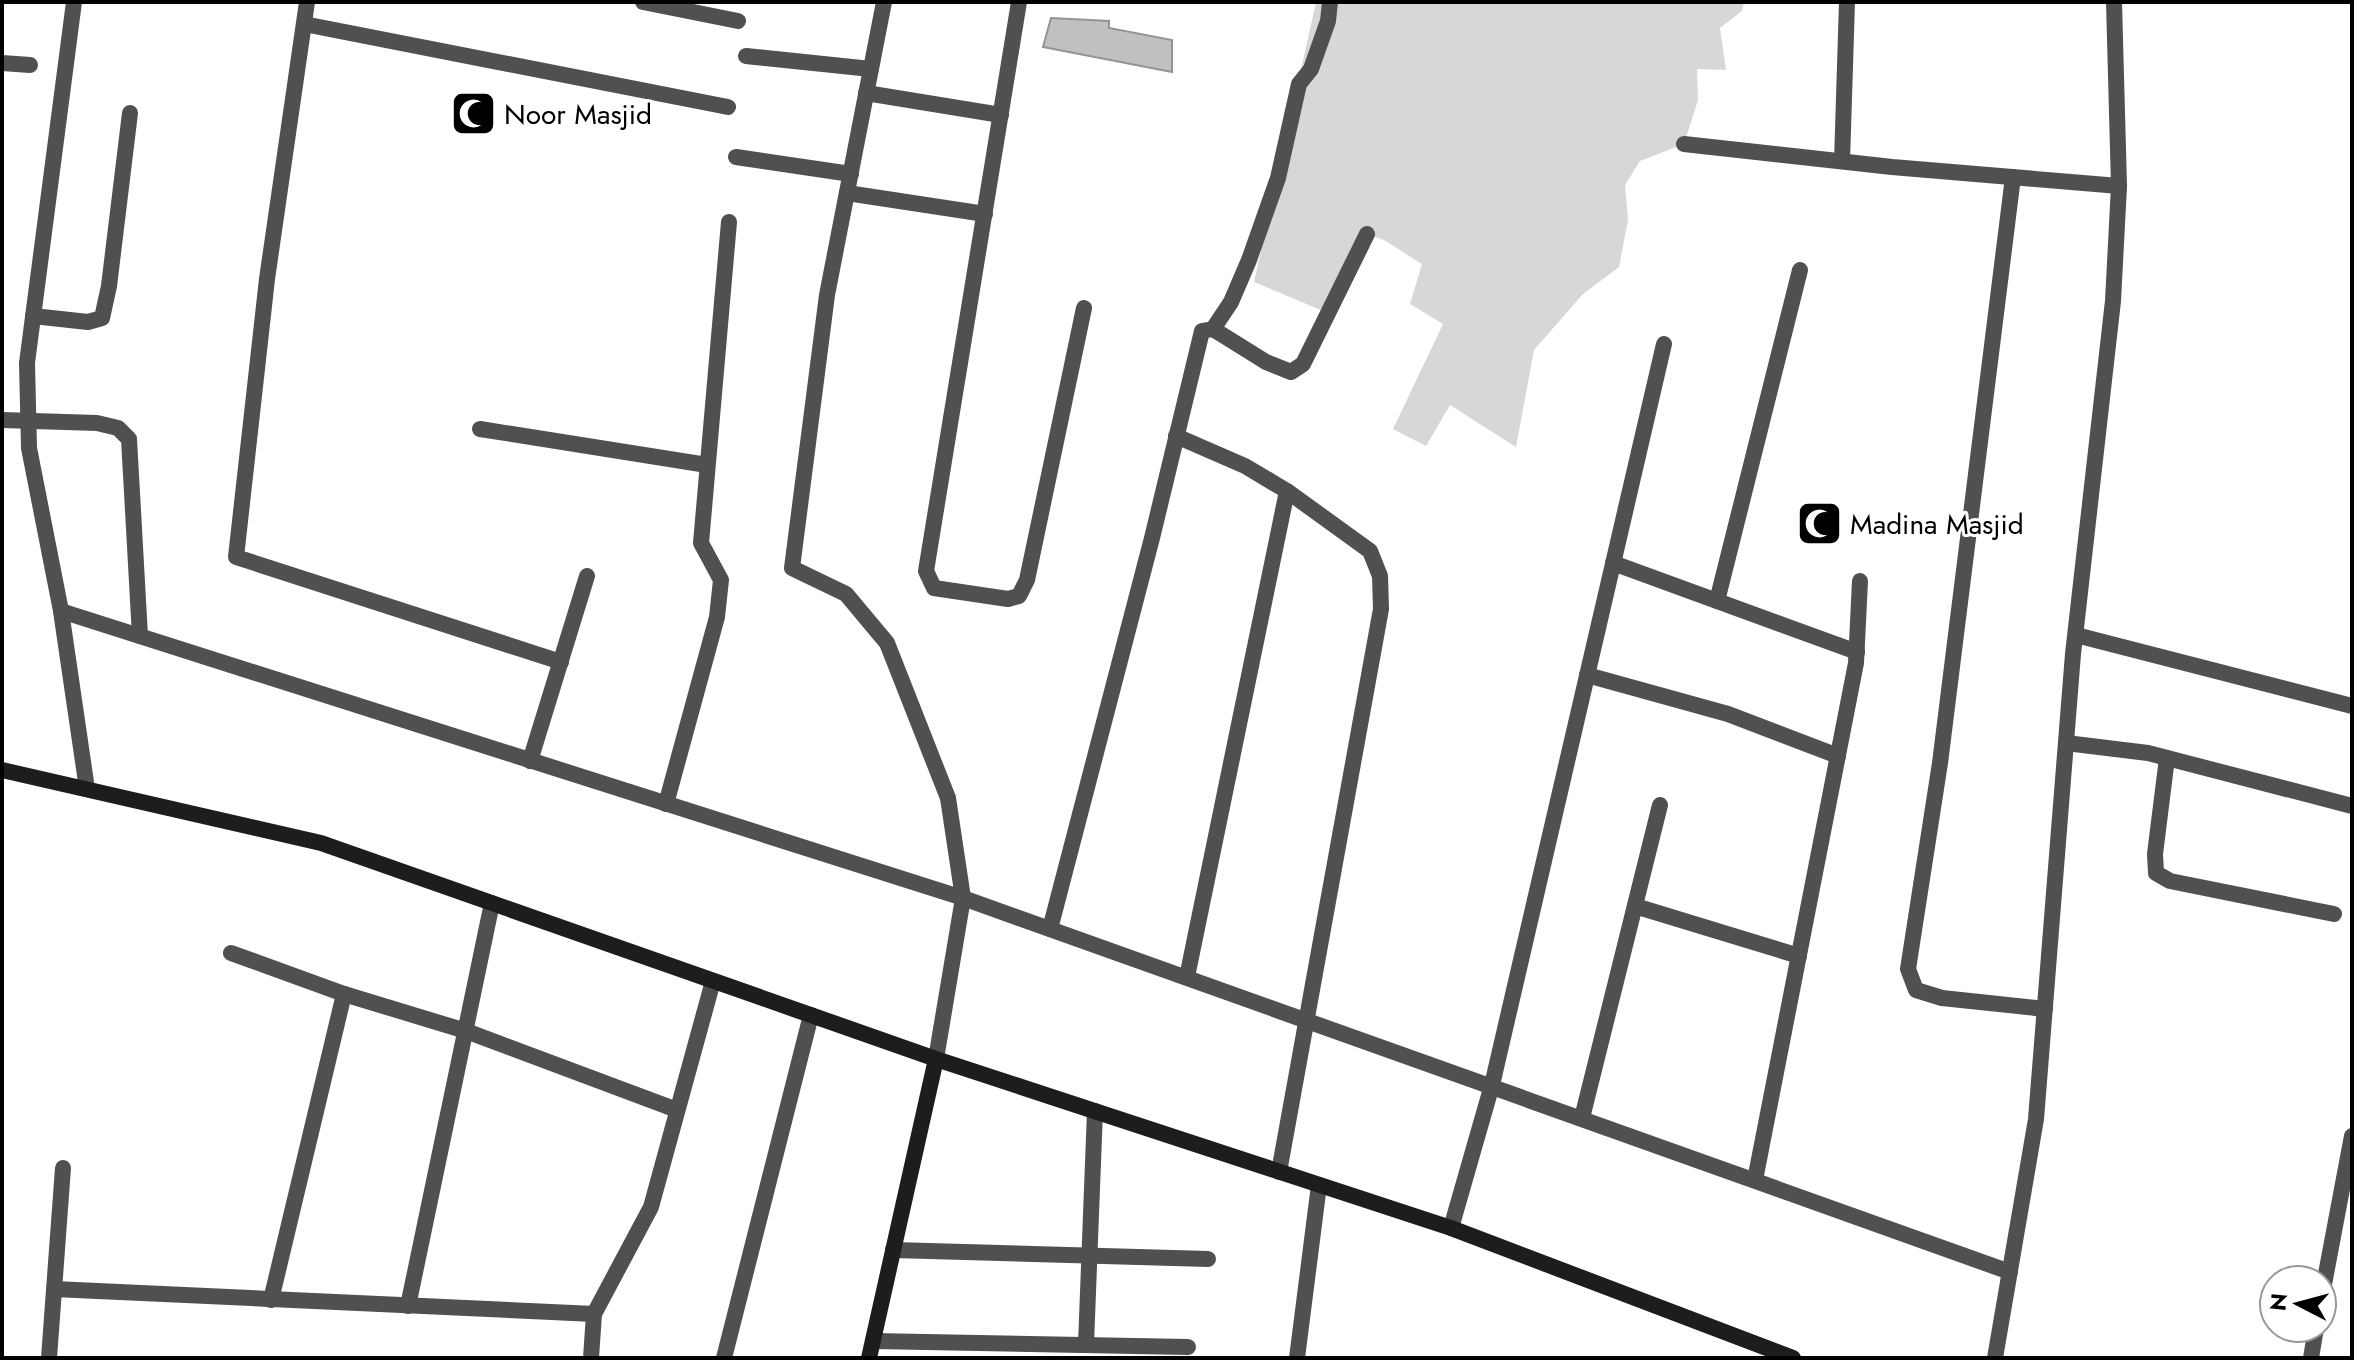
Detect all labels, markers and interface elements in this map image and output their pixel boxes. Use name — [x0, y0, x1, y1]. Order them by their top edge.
mosque icon: Noor Masjid — [449, 90, 497, 138]
place label: Noor Masjid — [504, 94, 652, 135]
mosque icon: Madina Masjid — [1795, 500, 1843, 548]
place label: Madina Masjid — [1850, 504, 2024, 545]
north arrow — [2258, 1264, 2338, 1344]
text: N — [2261, 1292, 2295, 1312]

